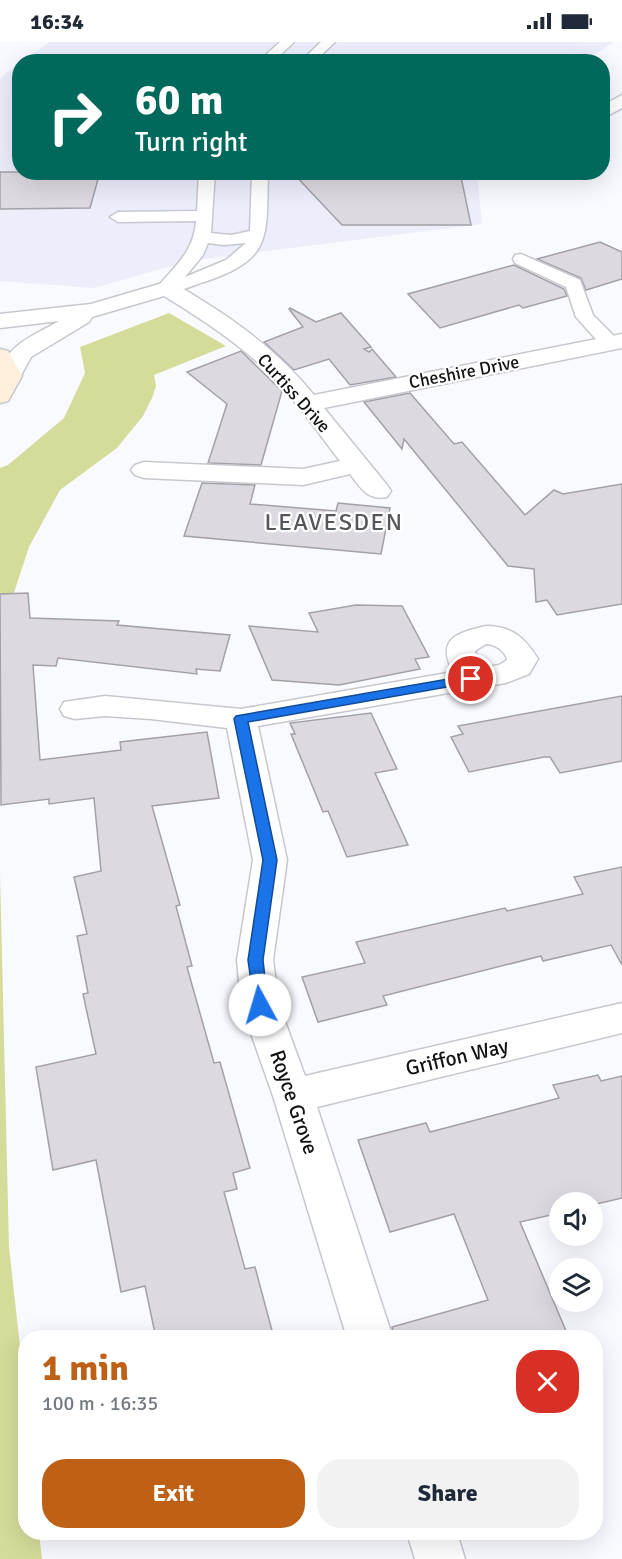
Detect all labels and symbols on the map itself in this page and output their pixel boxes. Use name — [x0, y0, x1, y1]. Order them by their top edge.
street label: Curtiss Drive — [253, 349, 335, 437]
street label: Cheshire Drive — [407, 351, 521, 393]
district label: LEAVESDEN — [265, 507, 403, 537]
pin — [445, 653, 496, 704]
position arrow — [228, 973, 292, 1037]
street label: Griffon Way — [403, 1033, 511, 1081]
street label: Royce Grove — [264, 1046, 324, 1158]

